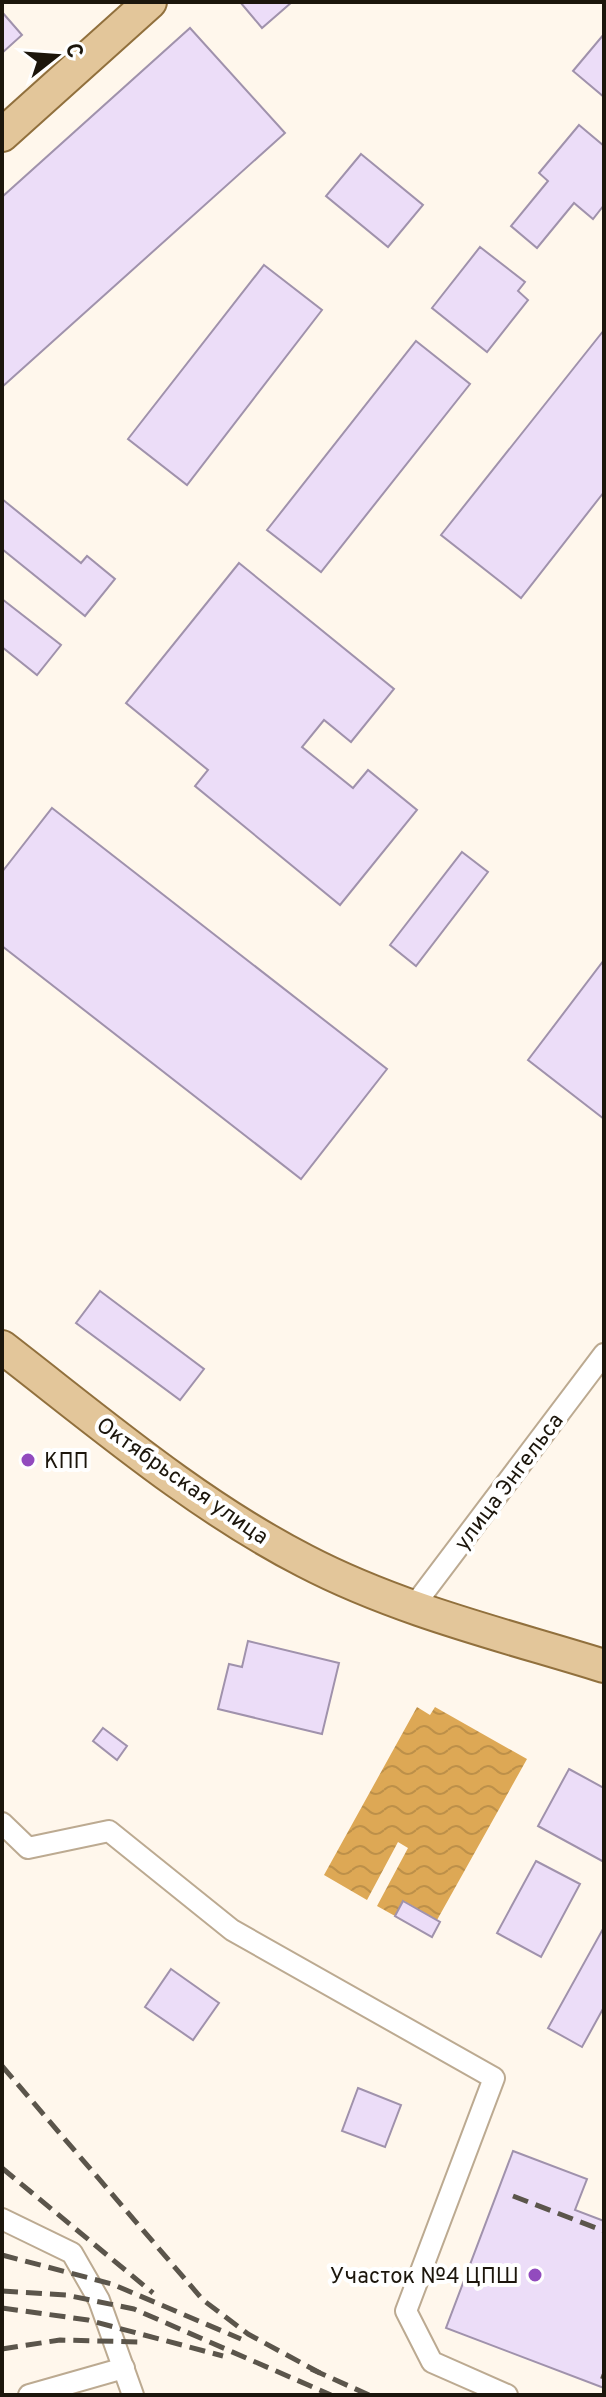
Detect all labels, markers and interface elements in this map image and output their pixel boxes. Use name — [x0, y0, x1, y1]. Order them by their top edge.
north arrow — [16, 16, 96, 96]
text: С — [58, 40, 88, 62]
street label: улица Энгельса — [450, 1408, 570, 1557]
street label: Октябрьская улица — [90, 1413, 273, 1552]
place label: КПП — [44, 1449, 89, 1476]
marker: КПП — [19, 1451, 37, 1469]
place label: Участок №4 ЦПШ — [330, 2264, 519, 2291]
marker: Участок №4 ЦПШ — [526, 2266, 544, 2284]

